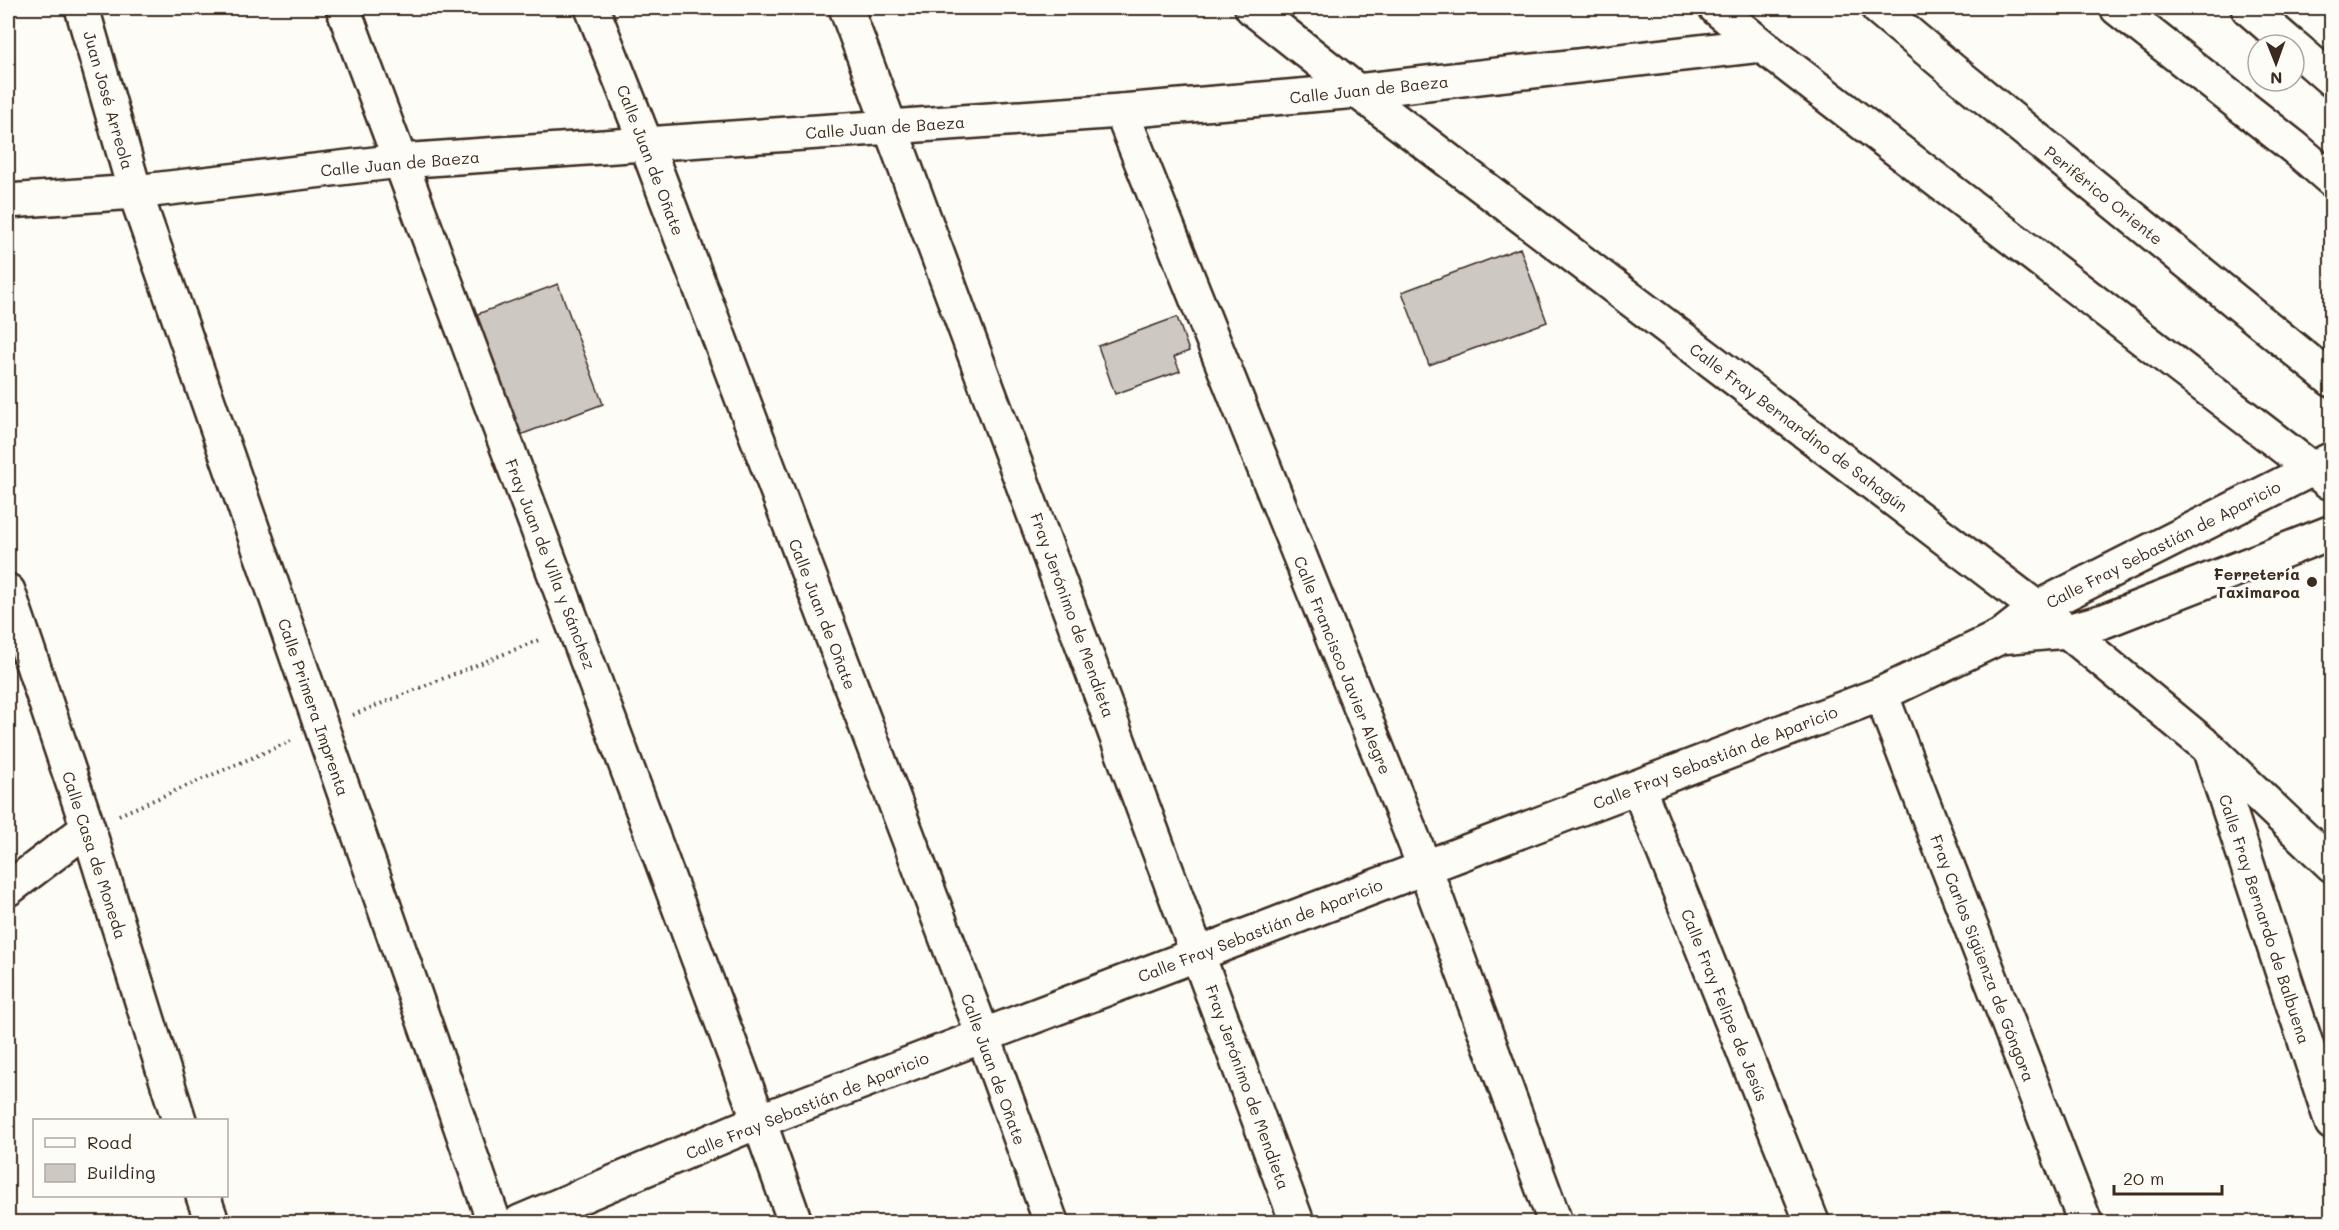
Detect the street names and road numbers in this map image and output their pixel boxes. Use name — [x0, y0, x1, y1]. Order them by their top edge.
street label: Juan José Arreola — [79, 28, 139, 172]
street label: Calle Juan de Baeza — [1288, 70, 1450, 108]
street label: Calle Juan de Oñate — [613, 82, 689, 238]
street label: Calle Juan de Baeza — [805, 111, 965, 143]
street label: Periférico Oriente — [2041, 141, 2167, 249]
street label: Calle Juan de Baeza — [319, 146, 481, 180]
street label: Calle Fray Bernardino de Sahagún — [1686, 338, 1912, 516]
street label: Fray Juan de Villa y Sánchez — [501, 456, 601, 672]
street label: Calle Fray Sebastián de Aparicio — [2042, 476, 2284, 612]
street label: Fray Jerónimo de Mendieta — [1026, 510, 1120, 720]
street label: Calle Juan de Oñate — [785, 536, 861, 692]
street label: Calle Francisco Javier Alegre — [1289, 553, 1397, 777]
street label: Calle Primera Imprenta — [274, 615, 354, 799]
street label: Calle Fray Sebastián de Aparicio — [1590, 701, 1840, 813]
street label: Calle Casa de Moneda — [58, 769, 132, 941]
street label: Calle Fray Bernardo de Balbuena — [2215, 792, 2315, 1046]
street label: Fray Carlos Sigüenza de Góngora — [1926, 831, 2040, 1085]
street label: Calle Fray Sebastián de Aparicio — [1135, 874, 1385, 986]
street label: Calle Fray Felipe de Jesús — [1677, 906, 1773, 1104]
street label: Fray Jerónimo de Mendieta — [1201, 982, 1295, 1192]
street label: Calle Juan de Oñate — [957, 990, 1031, 1148]
street label: Calle Fray Sebastián de Aparicio — [682, 1046, 932, 1164]

